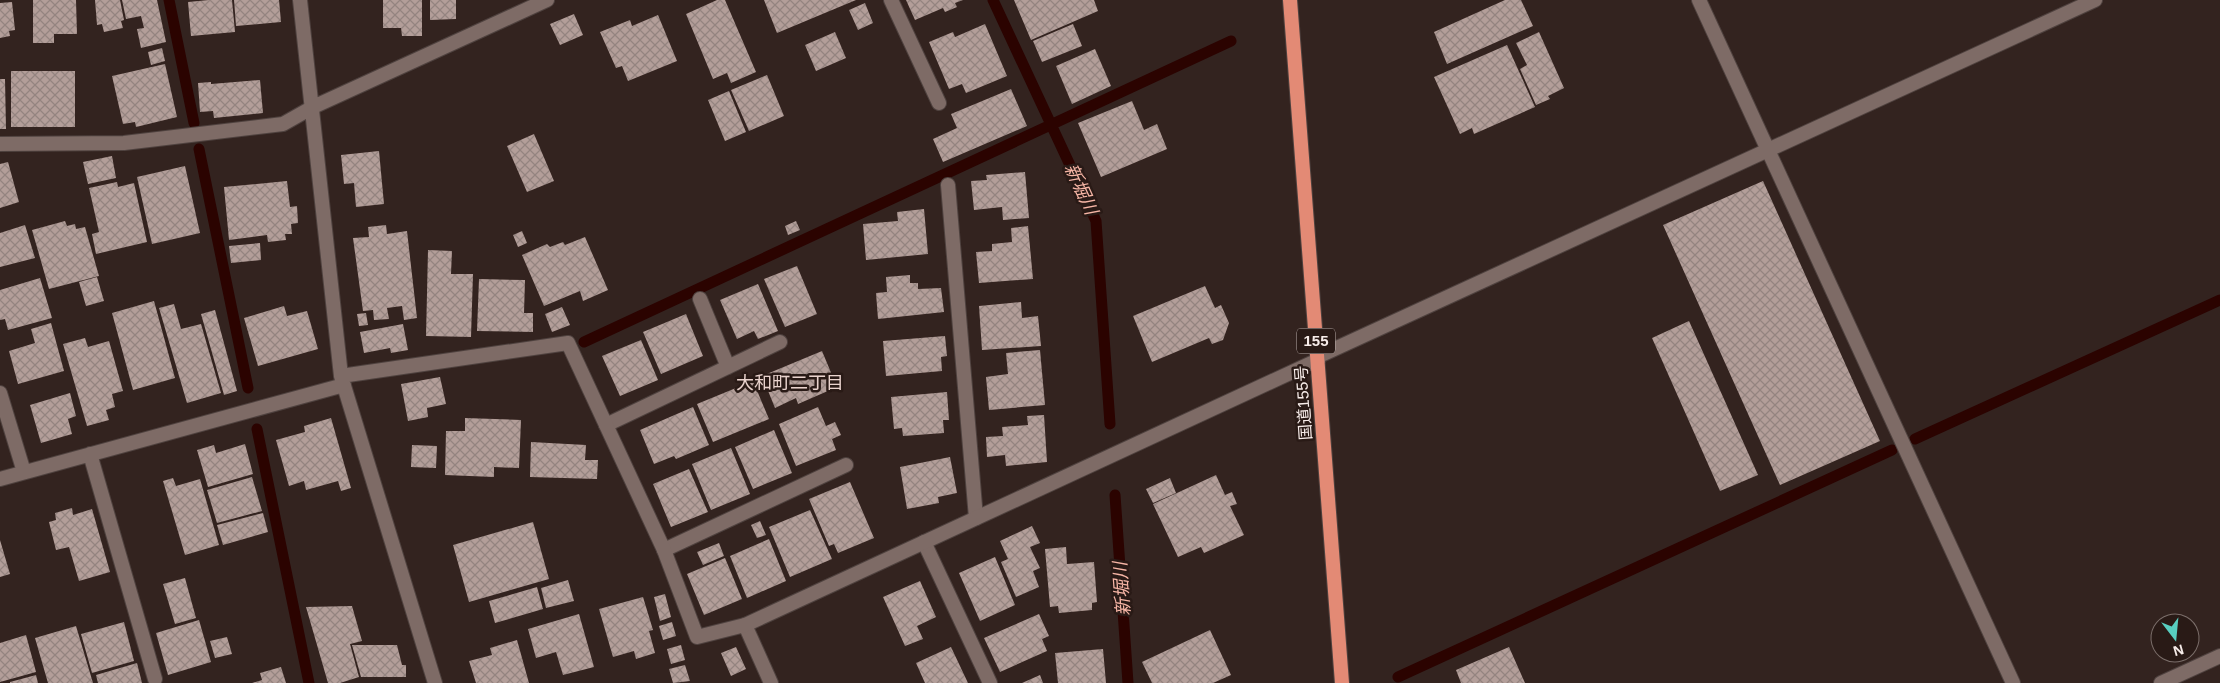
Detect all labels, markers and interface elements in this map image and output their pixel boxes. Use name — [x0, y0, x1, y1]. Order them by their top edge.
water label: 新堀川 — [1061, 160, 1102, 220]
road number: 155 — [1297, 328, 1335, 354]
street label: 国道155号 — [1292, 365, 1315, 441]
district label: 大和町二丁目 — [736, 373, 844, 393]
water label: 新堀川 — [1110, 559, 1134, 617]
north arrow — [2150, 613, 2200, 663]
text: N — [2172, 641, 2186, 660]

